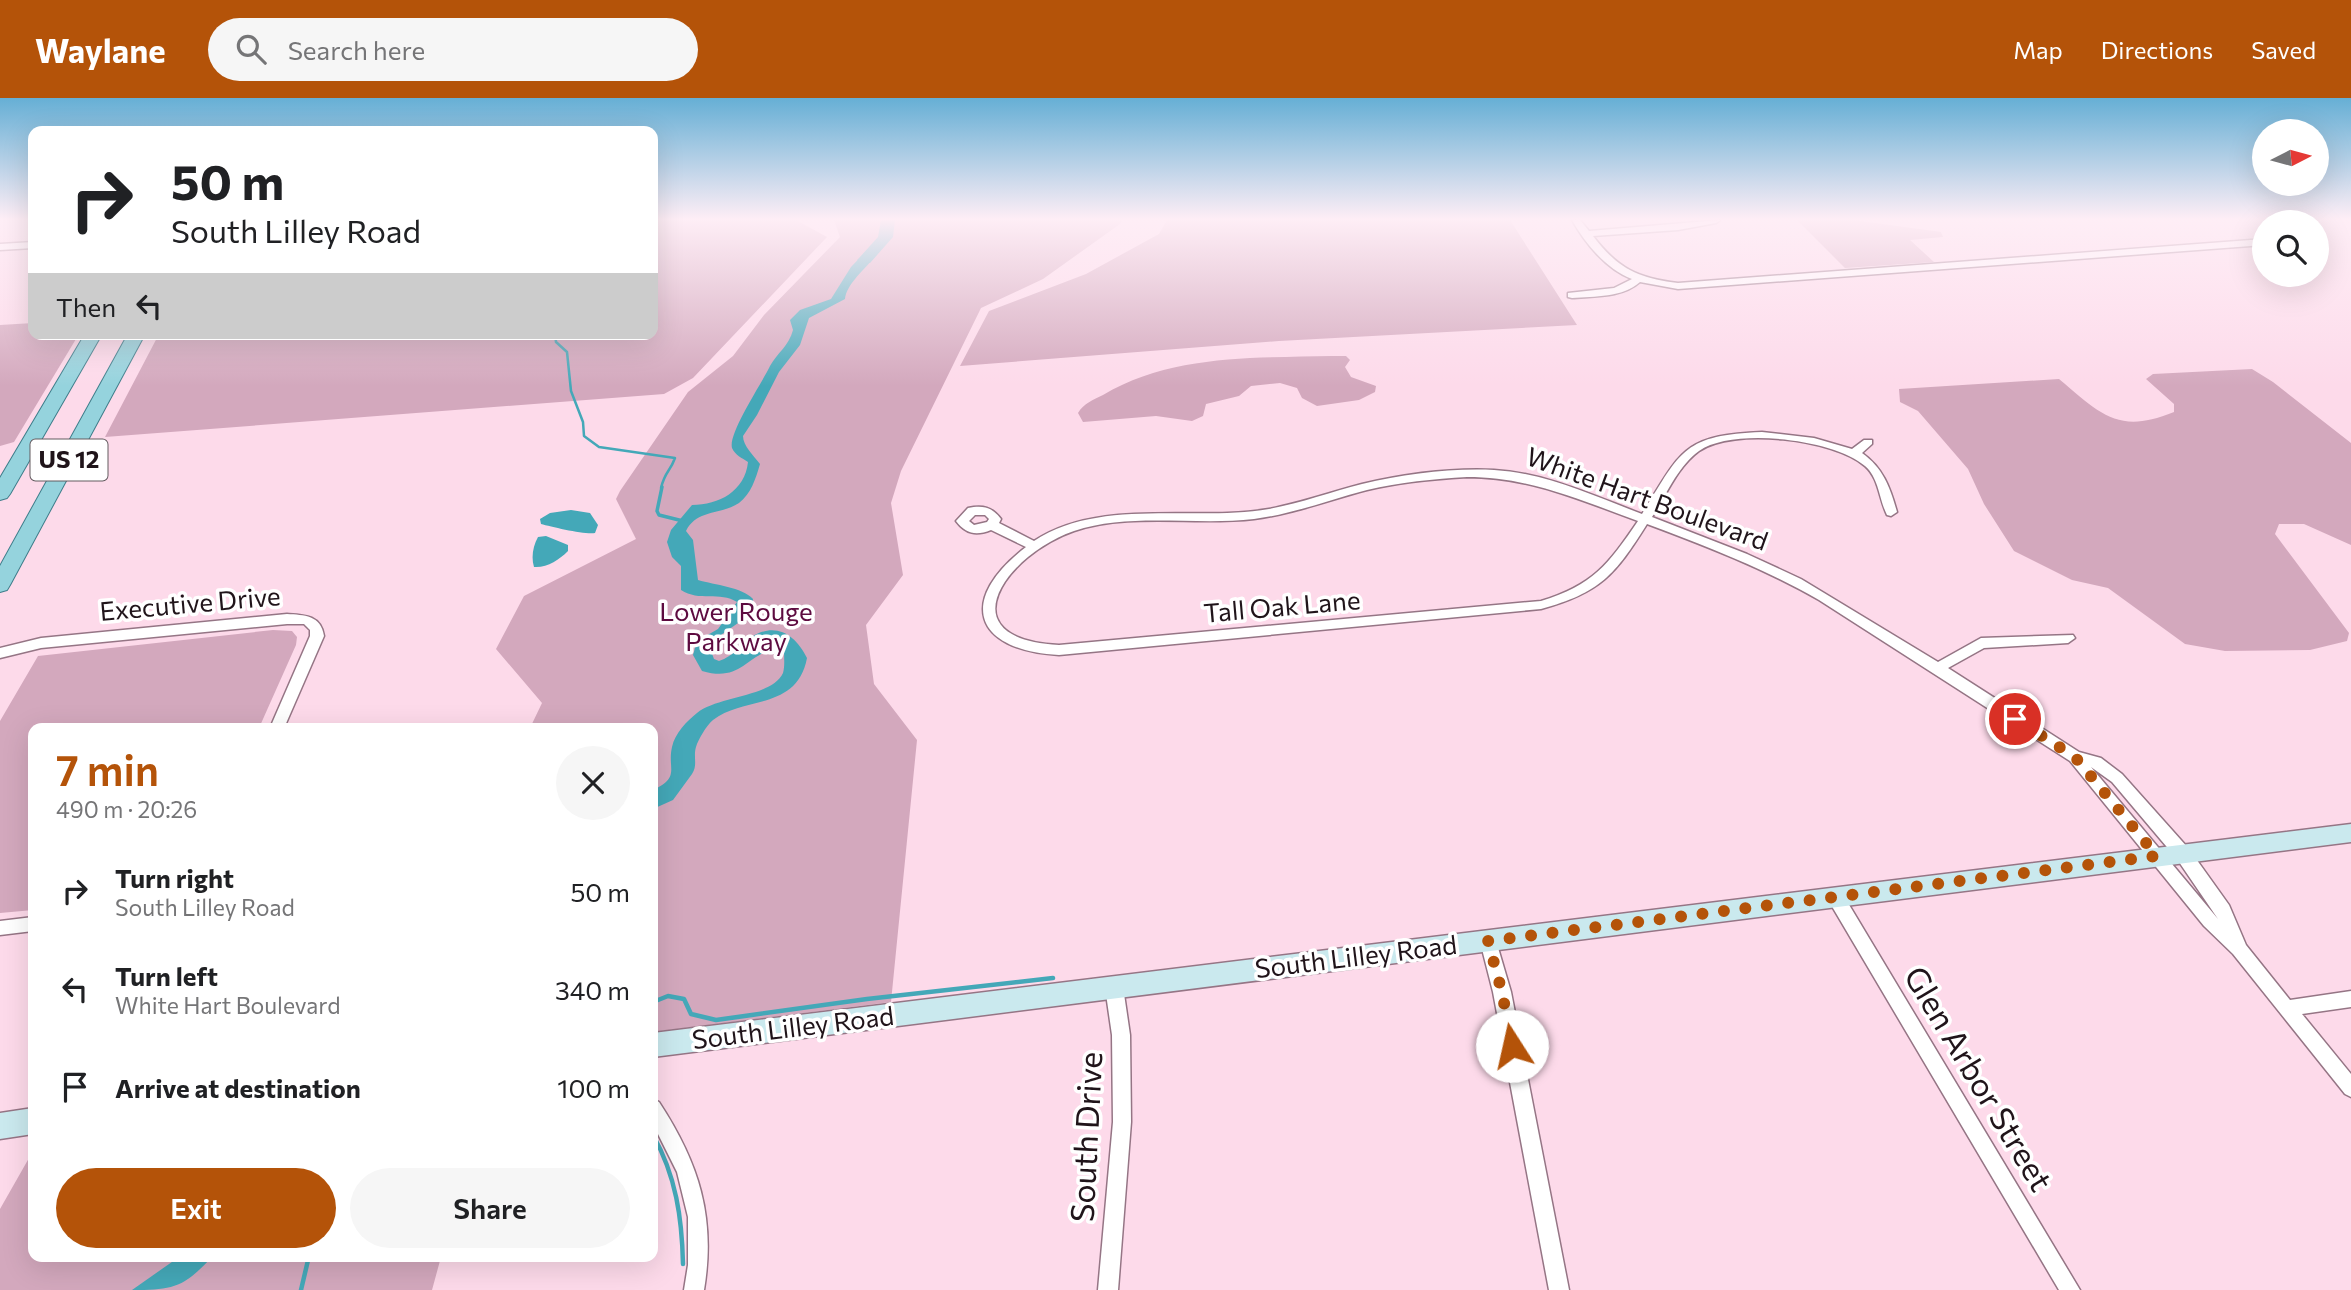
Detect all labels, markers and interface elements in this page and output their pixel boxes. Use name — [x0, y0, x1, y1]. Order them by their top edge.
search box — [208, 18, 698, 81]
text: Waylane — [35, 29, 166, 70]
icon: search — [232, 30, 270, 68]
text: Search here — [288, 34, 425, 65]
text: Map — [2013, 35, 2063, 64]
text: Directions — [2101, 35, 2213, 64]
text: Saved — [2251, 35, 2316, 64]
north arrow — [2252, 119, 2329, 196]
map controls — [2252, 119, 2329, 287]
text: 50 m — [171, 150, 284, 210]
icon: right — [56, 154, 147, 245]
text: South Lilley Road — [171, 210, 421, 250]
button: search — [2252, 210, 2329, 287]
icon: left — [130, 287, 168, 325]
text: Then — [56, 291, 116, 322]
street label: White Hart Boulevard — [1522, 439, 1773, 556]
road number: US 12 — [31, 440, 108, 480]
street label: Executive Drive — [98, 579, 282, 626]
street label: Tall Oak Lane — [1202, 583, 1362, 628]
park label: Lower Rouge Parkway — [659, 595, 813, 656]
pin — [1985, 689, 2045, 749]
icon: arrive — [1996, 700, 2034, 738]
text: 7 min — [56, 743, 159, 795]
button: close — [556, 746, 630, 820]
text: 490 m · 20:26 — [56, 795, 197, 823]
text: Turn right — [115, 862, 234, 893]
icon: right — [56, 872, 94, 910]
text: 50 m — [570, 876, 630, 907]
text: South Lilley Road — [115, 893, 295, 921]
street label: South Lilley Road — [1253, 928, 1459, 983]
street label: Glen Arbor Street — [1897, 958, 2063, 1198]
text: Turn left — [115, 960, 218, 991]
icon: left — [56, 970, 94, 1008]
text: 340 m — [555, 974, 630, 1005]
text: White Hart Boulevard — [115, 991, 340, 1019]
street label: South Lilley Road — [690, 999, 896, 1054]
position arrow — [1475, 1009, 1549, 1083]
street label: South Drive — [1061, 1051, 1109, 1223]
icon: arrive — [56, 1068, 94, 1106]
text: Arrive at destination — [115, 1072, 361, 1103]
text: 100 m — [557, 1072, 630, 1103]
button: Exit — [56, 1168, 336, 1248]
button: Share — [350, 1168, 630, 1248]

